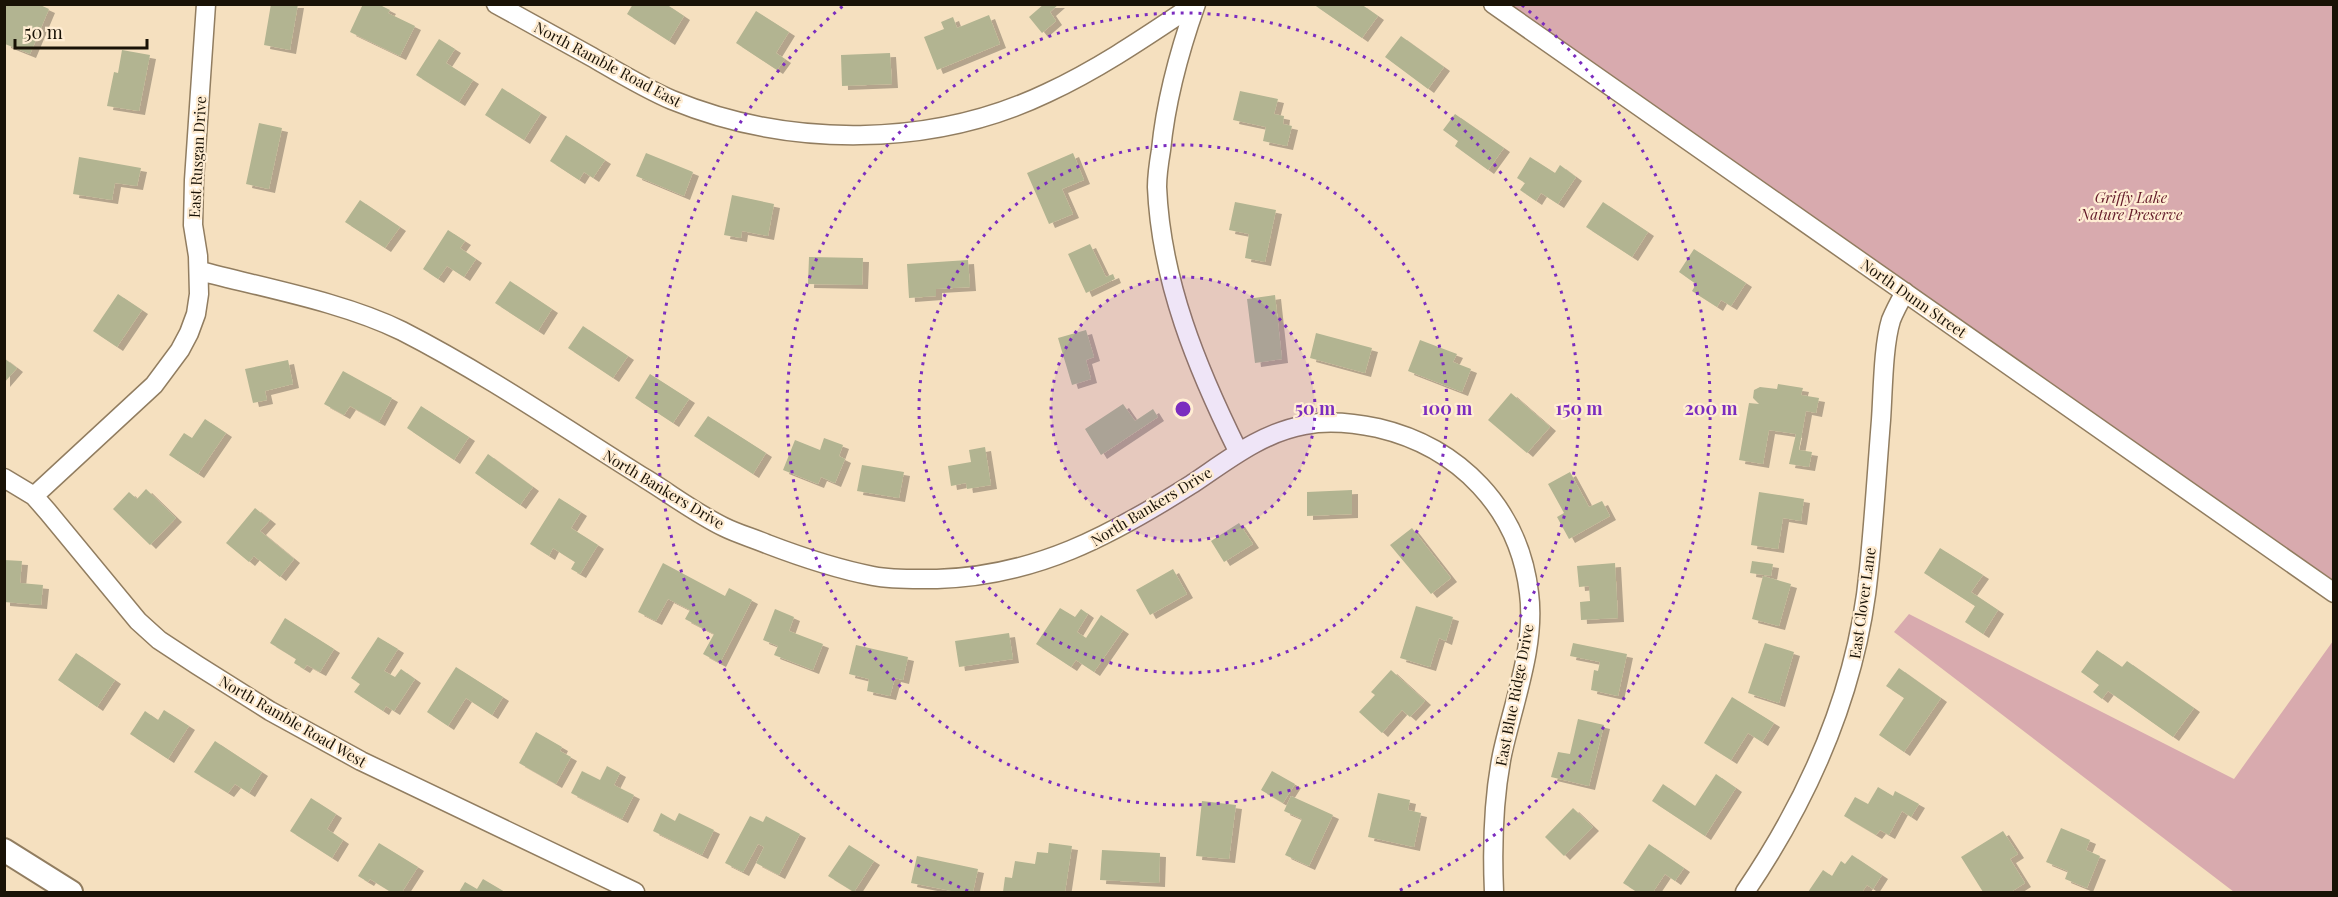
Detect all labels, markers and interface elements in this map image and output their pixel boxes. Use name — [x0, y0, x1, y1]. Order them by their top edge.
scale bar — [15, 12, 147, 50]
street label: North Ramble Road East — [531, 17, 686, 112]
text: 50 m — [24, 20, 63, 44]
street label: East Rusgan Drive — [184, 96, 210, 218]
park label: Griffy Lake Nature Preserve — [2078, 187, 2183, 224]
street label: North Dunn Street — [1857, 254, 1971, 342]
text: 50 m — [1295, 396, 1336, 420]
text: 100 m — [1422, 396, 1473, 420]
text: 150 m — [1555, 396, 1603, 420]
text: 200 m — [1684, 396, 1738, 420]
centre of rings — [1173, 399, 1193, 419]
street label: North Bankers Drive — [600, 445, 728, 533]
street label: North Bankers Drive — [1087, 462, 1215, 550]
street label: East Clover Lane — [1844, 546, 1880, 660]
street label: East Blue Ridge Drive — [1490, 622, 1538, 768]
street label: North Ramble Road West — [216, 671, 371, 772]

